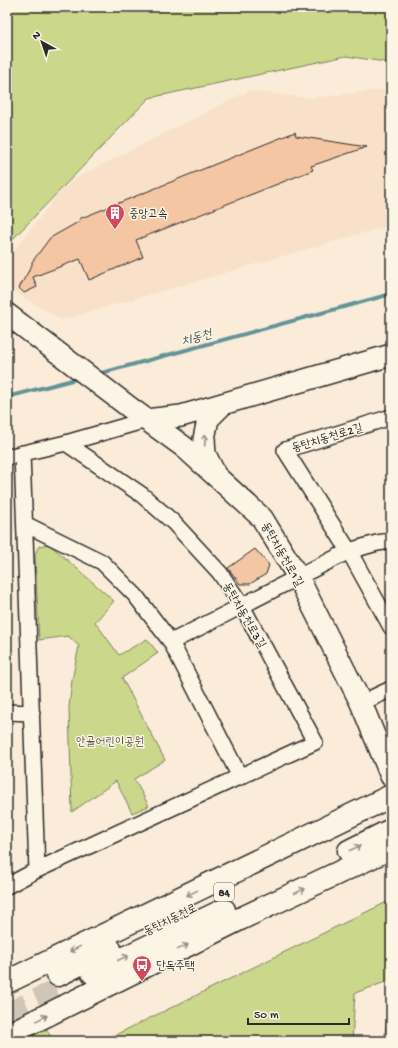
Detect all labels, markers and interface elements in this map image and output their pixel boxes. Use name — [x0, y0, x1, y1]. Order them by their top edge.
north arrow — [22, 22, 62, 62]
text: N — [30, 29, 43, 43]
building icon: 중앙고속 — [104, 202, 126, 230]
place label: 중앙고속 — [129, 208, 168, 222]
water label: 치동천 — [180, 327, 215, 350]
street label: 동탄치동천로2길 — [290, 421, 365, 456]
one-way arrow — [201, 433, 209, 446]
street label: 동탄치동천로1길 — [257, 520, 306, 590]
street label: 동탄치동천로3길 — [219, 581, 268, 652]
park label: 안골어린이공원 — [76, 736, 144, 750]
one-way arrow — [348, 844, 360, 851]
road number: 84 — [214, 883, 234, 901]
one-way arrow — [294, 887, 306, 894]
one-way arrow — [186, 889, 198, 897]
street label: 동탄치동천로 — [142, 902, 200, 940]
one-way arrow — [177, 943, 189, 951]
one-way arrow — [69, 946, 81, 953]
one-way arrow — [117, 954, 129, 961]
bus stop icon: 단독주택 — [131, 954, 153, 982]
place label: 단독주택 — [156, 960, 195, 974]
scale bar — [248, 1000, 349, 1026]
text: 50 m — [254, 1009, 279, 1023]
one-way arrow — [36, 1014, 48, 1021]

